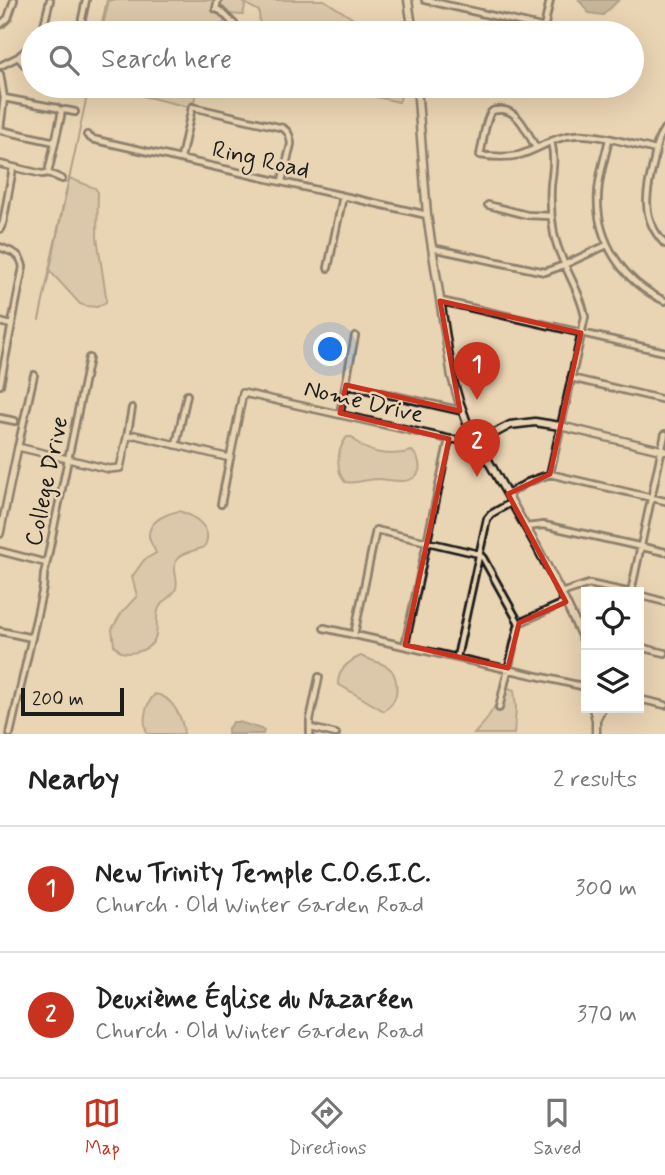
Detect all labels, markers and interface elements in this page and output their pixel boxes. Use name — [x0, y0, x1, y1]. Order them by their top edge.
search box — [21, 21, 644, 98]
icon: search — [45, 41, 83, 79]
text: Search here — [101, 43, 232, 77]
street label: Ring Road — [208, 134, 312, 189]
your location — [313, 332, 347, 366]
pin: 1 — [454, 342, 500, 400]
street label: Nome Drive — [301, 374, 427, 431]
street label: College Drive — [19, 414, 76, 549]
pin: 2 — [454, 419, 500, 477]
map controls — [581, 587, 644, 713]
button: locate — [581, 587, 644, 650]
button: layers — [581, 650, 644, 713]
scale bar — [21, 685, 124, 717]
text: 200 m — [32, 687, 84, 712]
text: Nearby — [28, 760, 119, 799]
text: 2 results — [553, 765, 637, 795]
text: New Trinity Temple C.O.G.I.C. — [95, 857, 431, 891]
text: 1 — [46, 874, 56, 904]
text: 300 m — [575, 874, 637, 904]
text: Church · Old Winter Garden Road — [95, 891, 424, 921]
text: Deuxième Église du Nazaréen — [95, 983, 413, 1017]
text: 2 — [45, 1000, 57, 1030]
text: 370 m — [577, 1000, 637, 1030]
text: Church · Old Winter Garden Road — [95, 1017, 424, 1047]
tab: Map — [83, 1094, 121, 1161]
tab: Directions — [288, 1094, 367, 1161]
tab: Saved — [533, 1094, 581, 1161]

